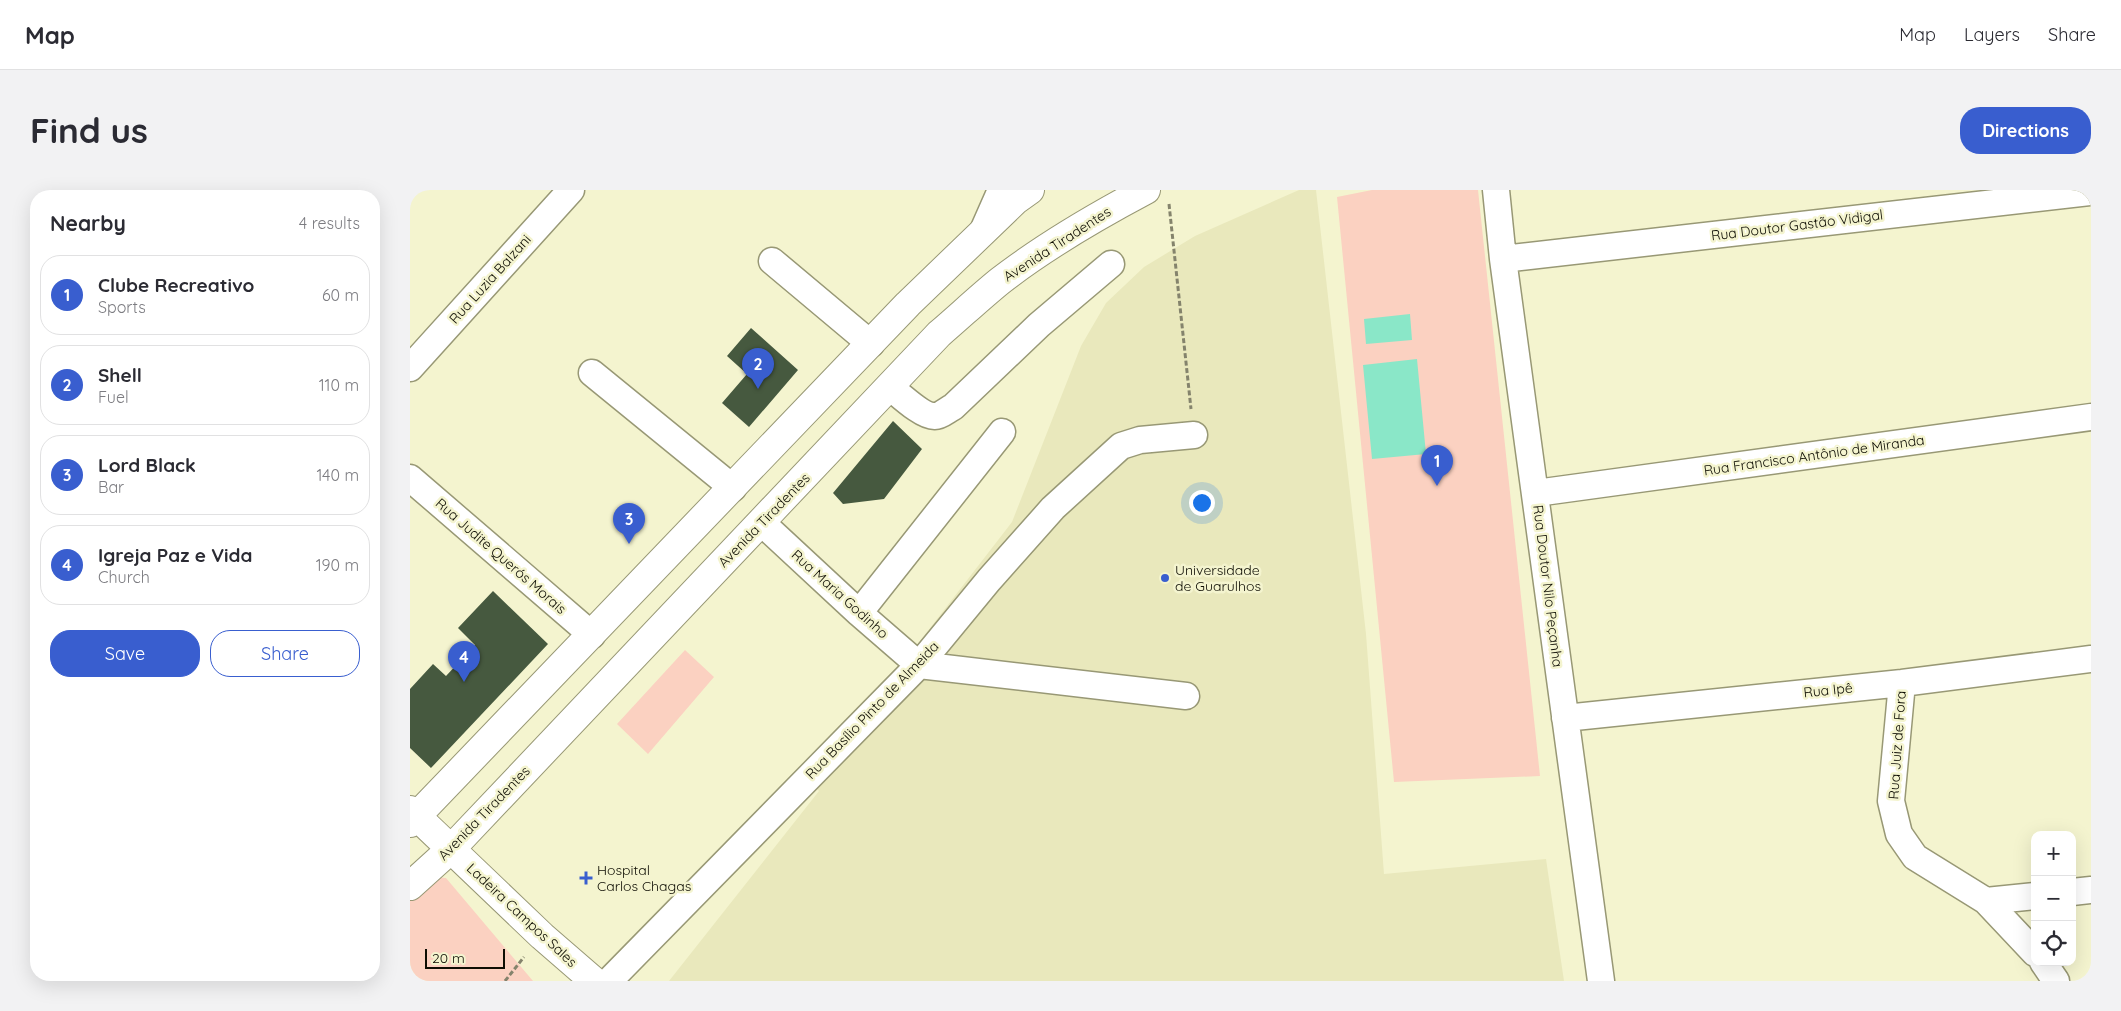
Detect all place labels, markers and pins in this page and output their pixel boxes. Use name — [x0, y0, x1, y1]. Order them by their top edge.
pin: 2 — [742, 348, 774, 389]
pin: 1 — [1421, 445, 1453, 486]
pin: 3 — [613, 503, 645, 544]
place label: Universidade de Guarulhos — [1175, 561, 1261, 595]
marker: Universidade de Guarulhos — [1159, 572, 1171, 584]
pin: 4 — [448, 641, 480, 682]
place label: Hospital Carlos Chagas — [597, 861, 691, 895]
marker: Hospital Carlos Chagas — [579, 871, 593, 885]

